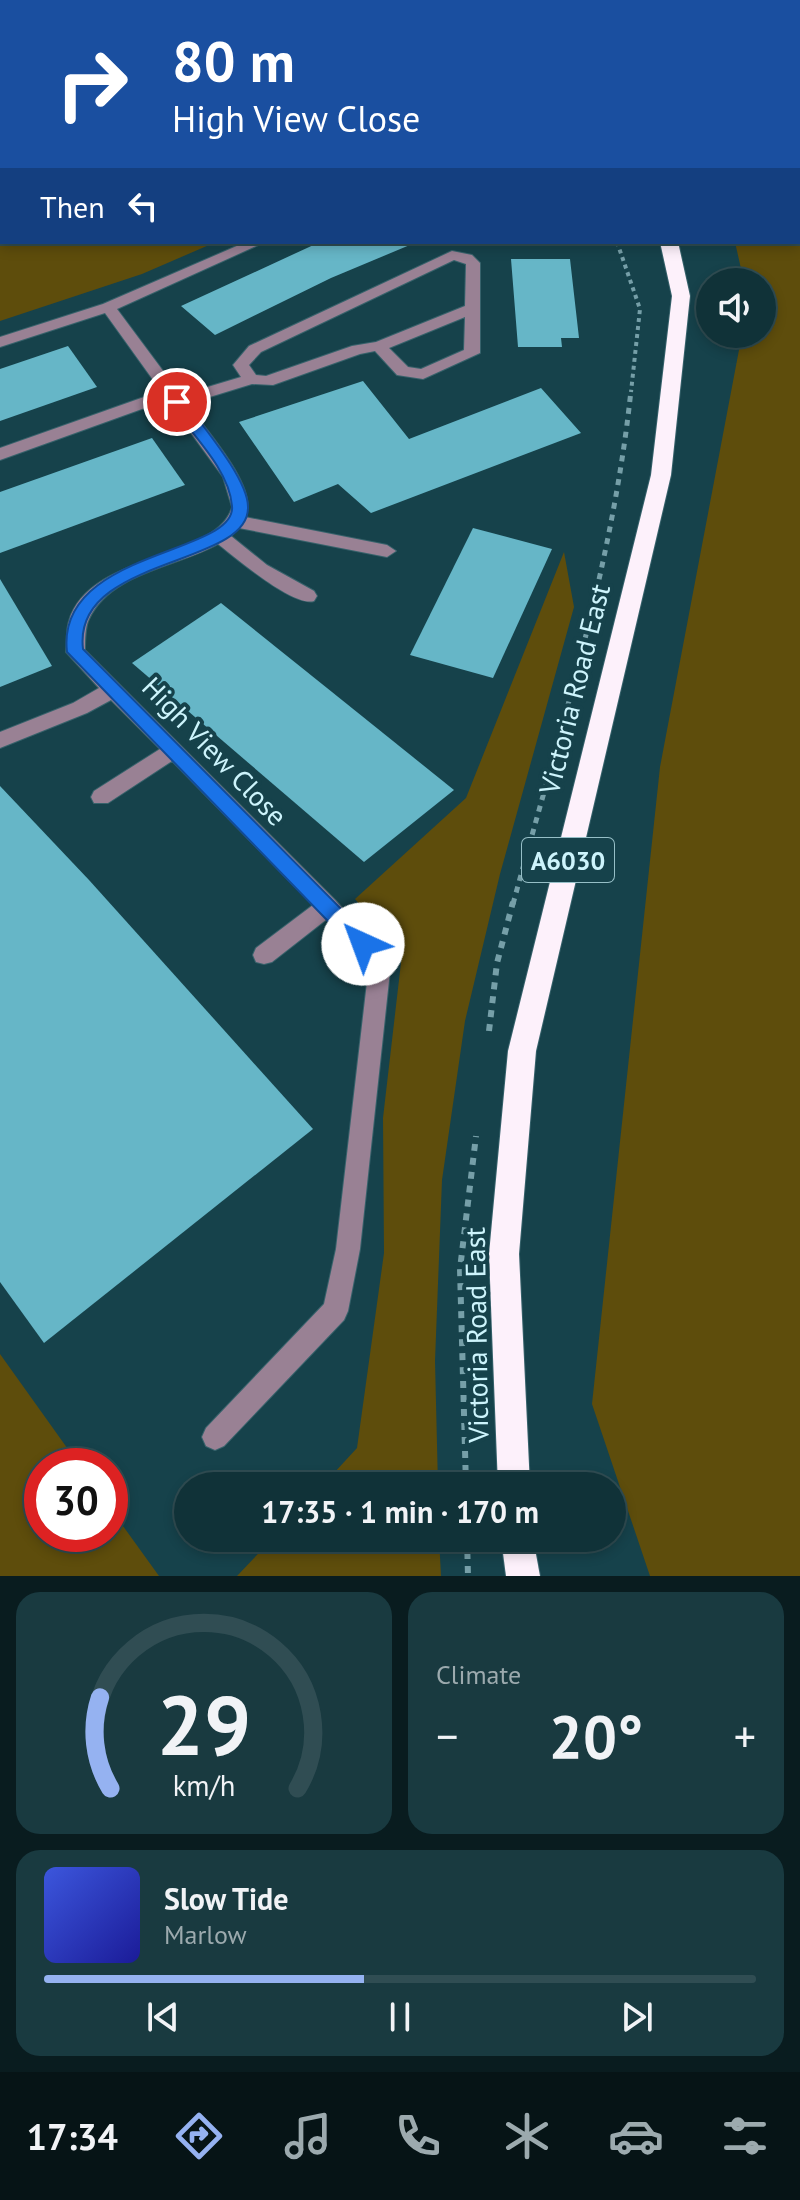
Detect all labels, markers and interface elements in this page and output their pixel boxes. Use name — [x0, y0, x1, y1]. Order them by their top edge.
text: 80 m — [172, 25, 295, 97]
icon: right — [40, 32, 144, 136]
text: High View Close — [172, 95, 420, 142]
icon: left — [121, 184, 165, 228]
text: Then — [40, 187, 105, 226]
map controls — [696, 268, 776, 348]
button: sound — [696, 268, 776, 348]
pin — [143, 368, 211, 436]
icon: arrive — [155, 380, 199, 424]
street label: Victoria Road East — [530, 579, 618, 799]
street label: High View Close — [135, 669, 295, 833]
road number: A6030 — [522, 838, 614, 882]
position arrow — [321, 902, 405, 986]
street label: Victoria Road East — [456, 1226, 496, 1444]
speed limit sign: 30 — [24, 1448, 128, 1552]
text: 17:35 · 1 min · 170 m — [261, 1492, 539, 1531]
text: Climate — [436, 1658, 521, 1691]
text: 29 — [157, 1670, 251, 1778]
text: 20° — [549, 1697, 643, 1775]
text: − — [436, 1707, 458, 1764]
text: + — [734, 1707, 756, 1764]
text: km/h — [173, 1767, 235, 1804]
text: Slow Tide — [164, 1879, 289, 1918]
text: Marlow — [164, 1918, 247, 1951]
icon: previous — [141, 1995, 185, 2039]
icon: pause — [378, 1995, 422, 2039]
icon: next — [615, 1995, 659, 2039]
icon: directions — [171, 2108, 227, 2164]
icon: music — [280, 2108, 336, 2164]
icon: phone — [390, 2108, 446, 2164]
icon: climate — [499, 2108, 555, 2164]
icon: car — [608, 2108, 664, 2164]
icon: filters — [717, 2108, 773, 2164]
text: 17:34 — [27, 2113, 118, 2160]

